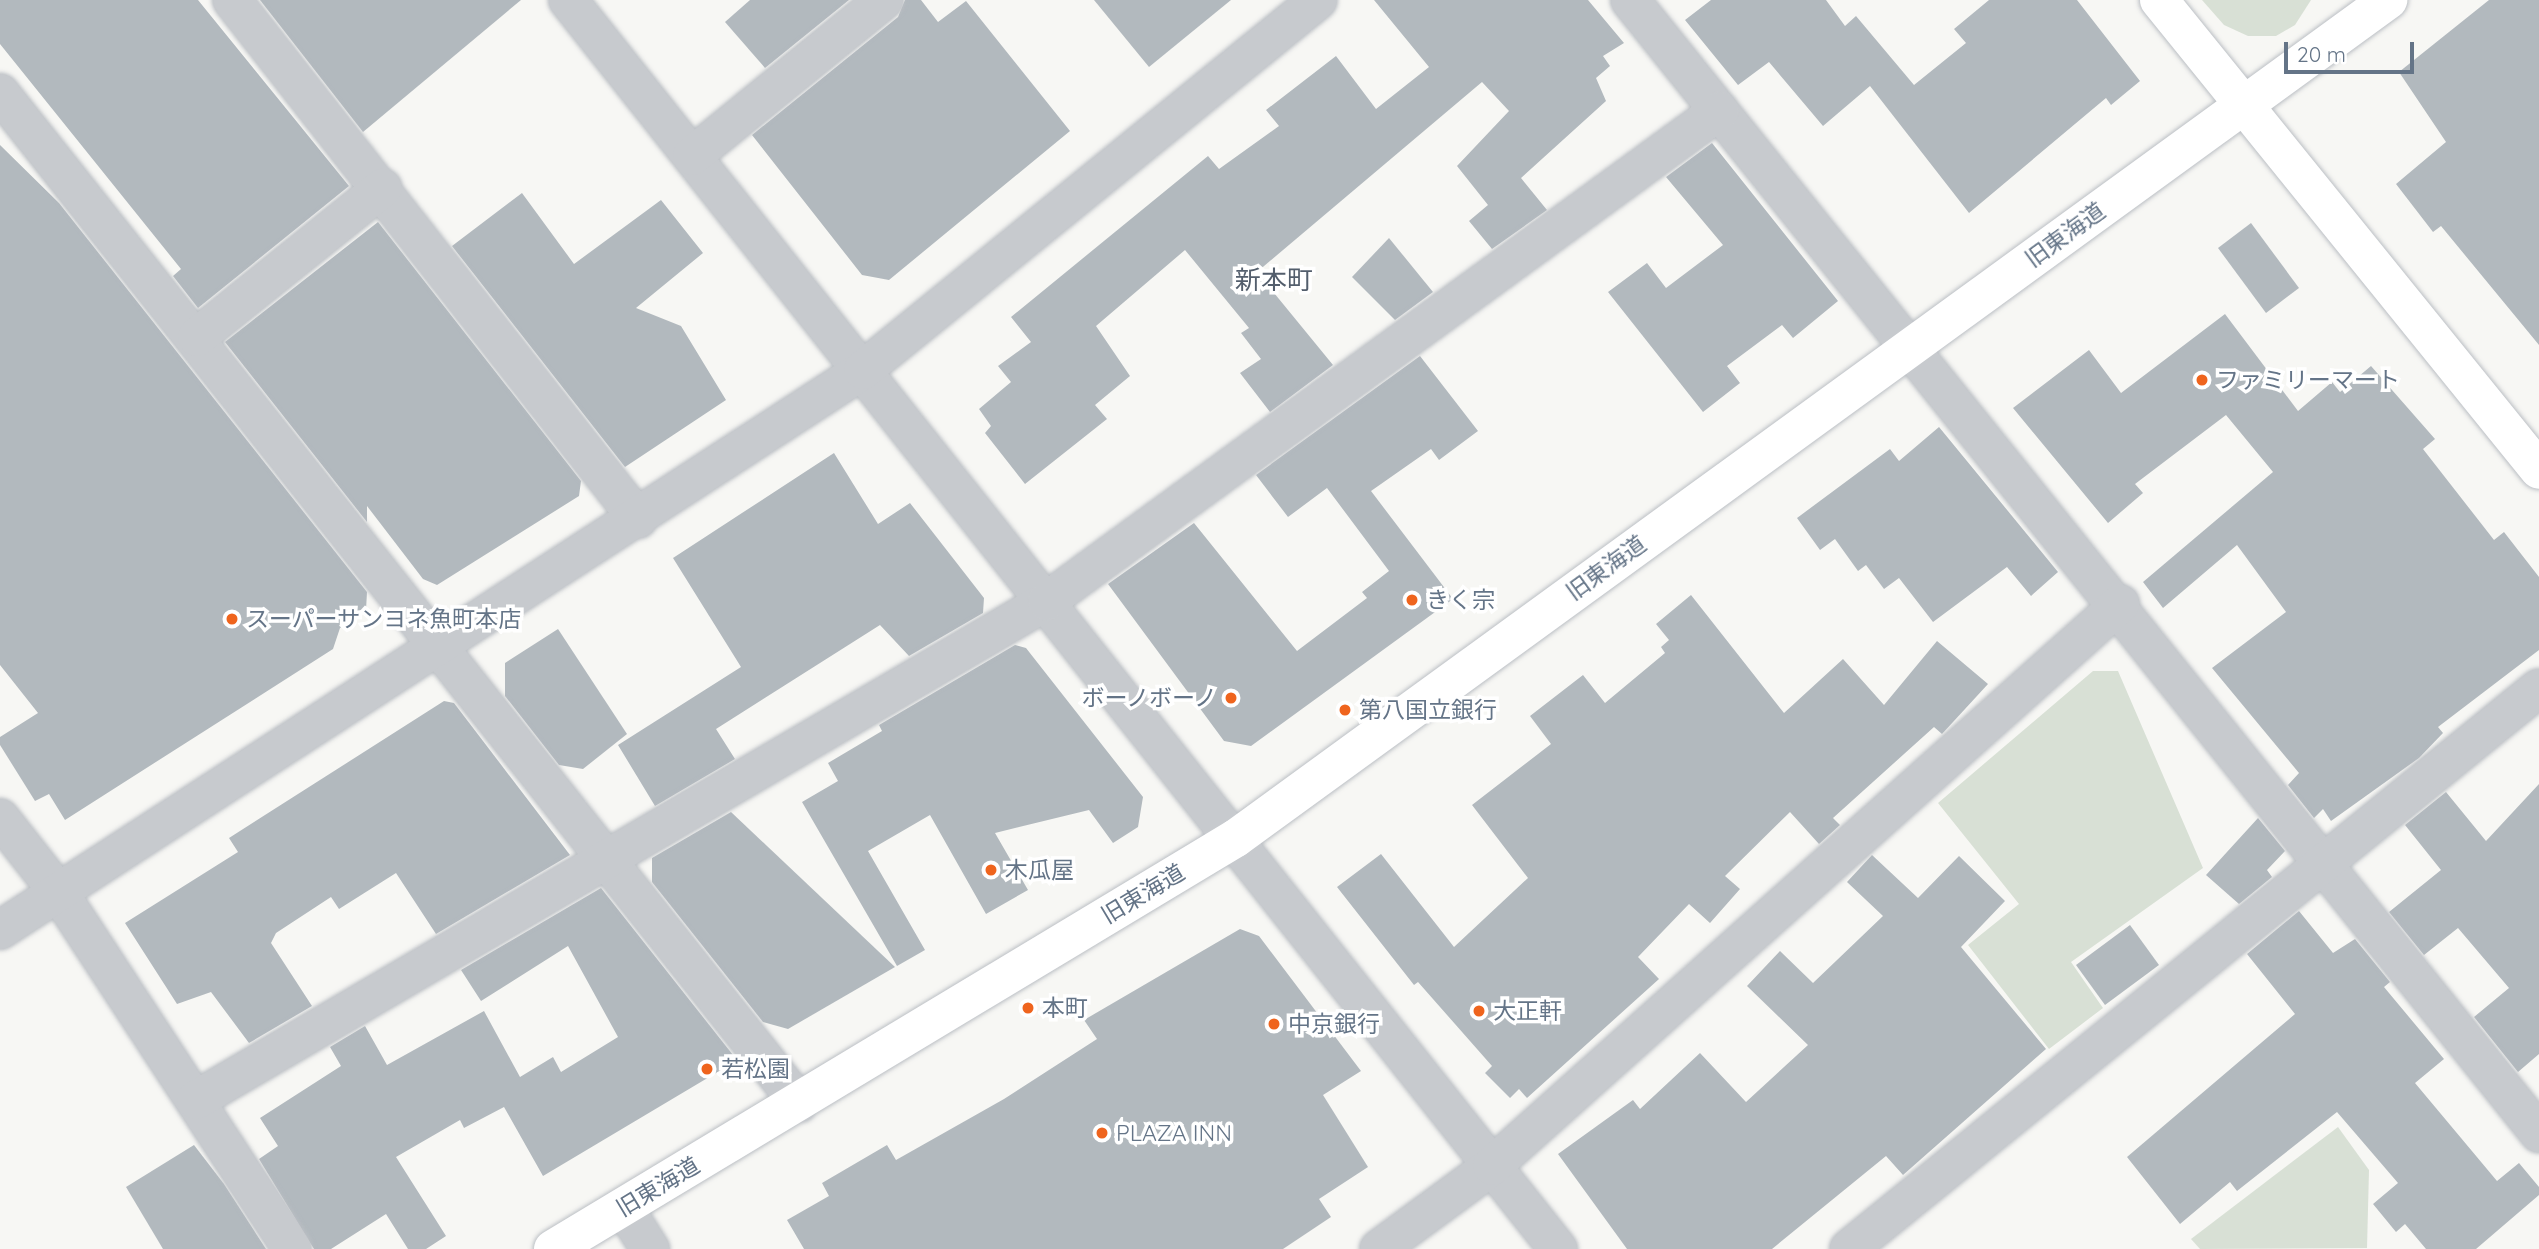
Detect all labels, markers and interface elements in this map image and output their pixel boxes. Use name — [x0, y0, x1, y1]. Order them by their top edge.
scale bar — [2287, 28, 2416, 72]
text: 20 m — [2297, 41, 2346, 67]
street label: 旧東海道 — [2020, 197, 2110, 273]
district label: 新本町 — [1235, 264, 1313, 296]
place label: ファミリーマート — [2216, 366, 2400, 394]
marker: ファミリーマート — [2194, 372, 2210, 388]
street label: 旧東海道 — [1561, 530, 1651, 606]
place label: きく宗 — [1426, 586, 1495, 614]
marker: きく宗 — [1404, 592, 1420, 608]
place label: スーパーサンヨネ魚町本店 — [246, 605, 522, 633]
marker: スーパーサンヨネ魚町本店 — [224, 611, 240, 627]
place label: ボーノボーノ — [1079, 684, 1217, 712]
marker: ボーノボーノ — [1223, 690, 1239, 706]
place label: 第八国立銀行 — [1359, 696, 1497, 724]
marker: 第八国立銀行 — [1337, 702, 1353, 718]
place label: 木瓜屋 — [1005, 856, 1074, 884]
street label: 旧東海道 — [1096, 858, 1190, 930]
marker: 木瓜屋 — [983, 862, 999, 878]
place label: 本町 — [1042, 994, 1088, 1022]
place label: 大正軒 — [1493, 997, 1562, 1025]
marker: 本町 — [1020, 1000, 1036, 1016]
marker: 大正軒 — [1471, 1003, 1487, 1019]
place label: 中京銀行 — [1288, 1010, 1380, 1038]
marker: 中京銀行 — [1266, 1016, 1282, 1032]
place label: 若松園 — [721, 1055, 790, 1083]
marker: 若松園 — [699, 1061, 715, 1077]
place label: PLAZA INN — [1116, 1119, 1232, 1147]
marker: PLAZA INN — [1094, 1125, 1110, 1141]
street label: 旧東海道 — [611, 1151, 705, 1223]

